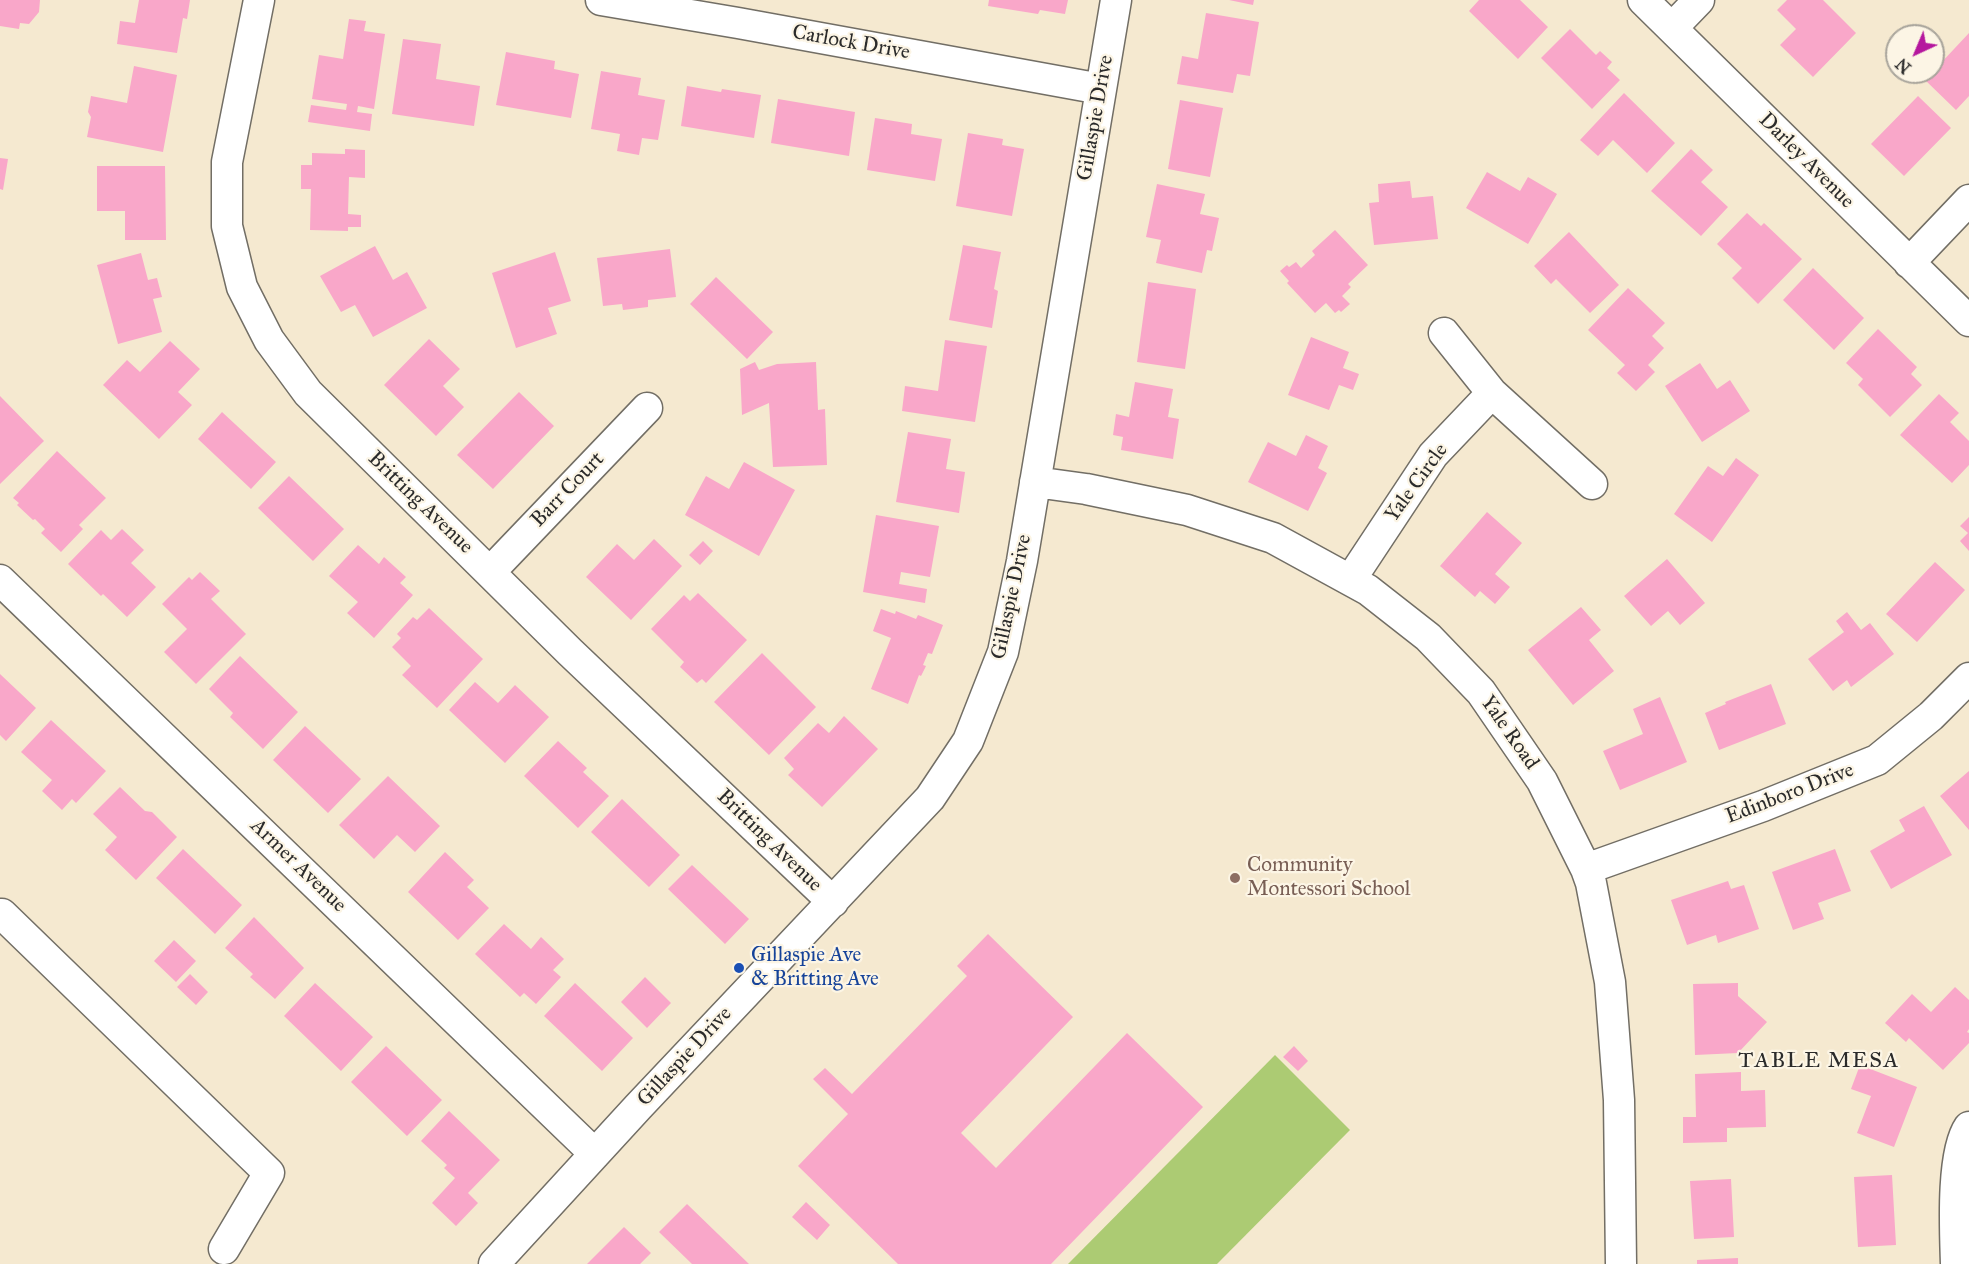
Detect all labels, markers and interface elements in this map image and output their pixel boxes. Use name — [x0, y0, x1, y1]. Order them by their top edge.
street label: Carlock Drive — [790, 20, 912, 66]
north arrow — [1885, 24, 1945, 84]
street label: Gillaspie Drive — [1073, 53, 1119, 183]
text: N — [1892, 54, 1915, 77]
street label: Darley Avenue — [1753, 108, 1859, 214]
street label: Yale Circle — [1380, 439, 1454, 527]
street label: Britting Avenue — [362, 446, 478, 560]
street label: Barr Court — [526, 447, 610, 533]
street label: Gillaspie Drive — [986, 532, 1038, 662]
street label: Yale Road — [1474, 691, 1544, 775]
street label: Edinboro Drive — [1722, 758, 1858, 830]
street label: Britting Avenue — [711, 784, 827, 898]
street label: Armer Avenue — [245, 814, 351, 918]
place label: Community Montessori School — [1247, 853, 1410, 903]
marker: Community Montessori School — [1228, 871, 1242, 885]
place label: Gillaspie Ave & Britting Ave — [751, 943, 879, 993]
marker: Gillaspie Ave & Britting Ave — [732, 961, 746, 975]
street label: Gillaspie Drive — [632, 1002, 738, 1112]
district label: TABLE MESA — [1738, 1049, 1900, 1075]

